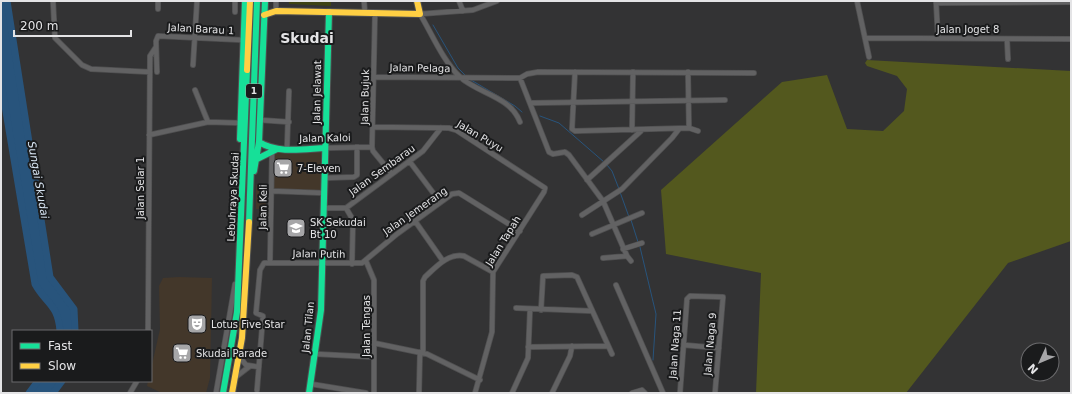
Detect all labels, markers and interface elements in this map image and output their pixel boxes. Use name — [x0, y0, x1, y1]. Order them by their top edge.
scale bar — [14, 12, 131, 38]
text: 200 m — [20, 19, 58, 33]
street label: Jalan Barau 1 — [166, 22, 235, 36]
street label: Jalan Joget 8 — [936, 24, 999, 35]
district label: Skudai — [280, 30, 334, 46]
street label: Jalan Jelawat — [311, 60, 323, 125]
street label: Jalan Pelaga — [389, 62, 450, 74]
street label: Jalan Bujuk — [359, 69, 371, 126]
road number: 1 — [246, 84, 262, 98]
street label: Jalan Puyu — [454, 117, 505, 154]
street label: Jalan Kaloi — [298, 132, 351, 144]
water label: Sungai Skudai — [25, 140, 51, 220]
street label: Jalan Sembarau — [346, 142, 417, 198]
street label: Lebuhraya Skudai — [225, 152, 241, 242]
street label: Jalan Selar 1 — [135, 157, 146, 220]
supermarket icon: 7-Eleven — [272, 157, 294, 179]
place label: 7-Eleven — [297, 163, 341, 174]
street label: Jalan Keli — [257, 184, 269, 231]
street label: Jalan Jemerang — [380, 185, 449, 238]
street label: Jalan Tapah — [483, 214, 523, 269]
school or university icon: SK Sekudai Bt 10 — [285, 217, 307, 239]
place label: SK Sekudai Bt 10 — [310, 217, 366, 240]
street label: Jalan Putih — [292, 248, 345, 260]
street label: Jalan Tengas — [361, 295, 372, 358]
street label: Jalan Tilan — [300, 301, 316, 354]
street label: Jalan Naga 11 — [667, 309, 683, 380]
street label: Jalan Naga 9 — [702, 312, 718, 377]
theatre icon: Lotus Five Star — [186, 313, 208, 335]
place label: Lotus Five Star — [211, 319, 286, 330]
legend — [12, 330, 152, 382]
text: Fast — [48, 339, 72, 353]
supermarket icon: Skudai Parade — [171, 342, 193, 364]
north arrow — [1020, 342, 1060, 382]
place label: Skudai Parade — [196, 348, 267, 359]
text: Slow — [48, 359, 76, 373]
text: N — [1025, 361, 1041, 376]

